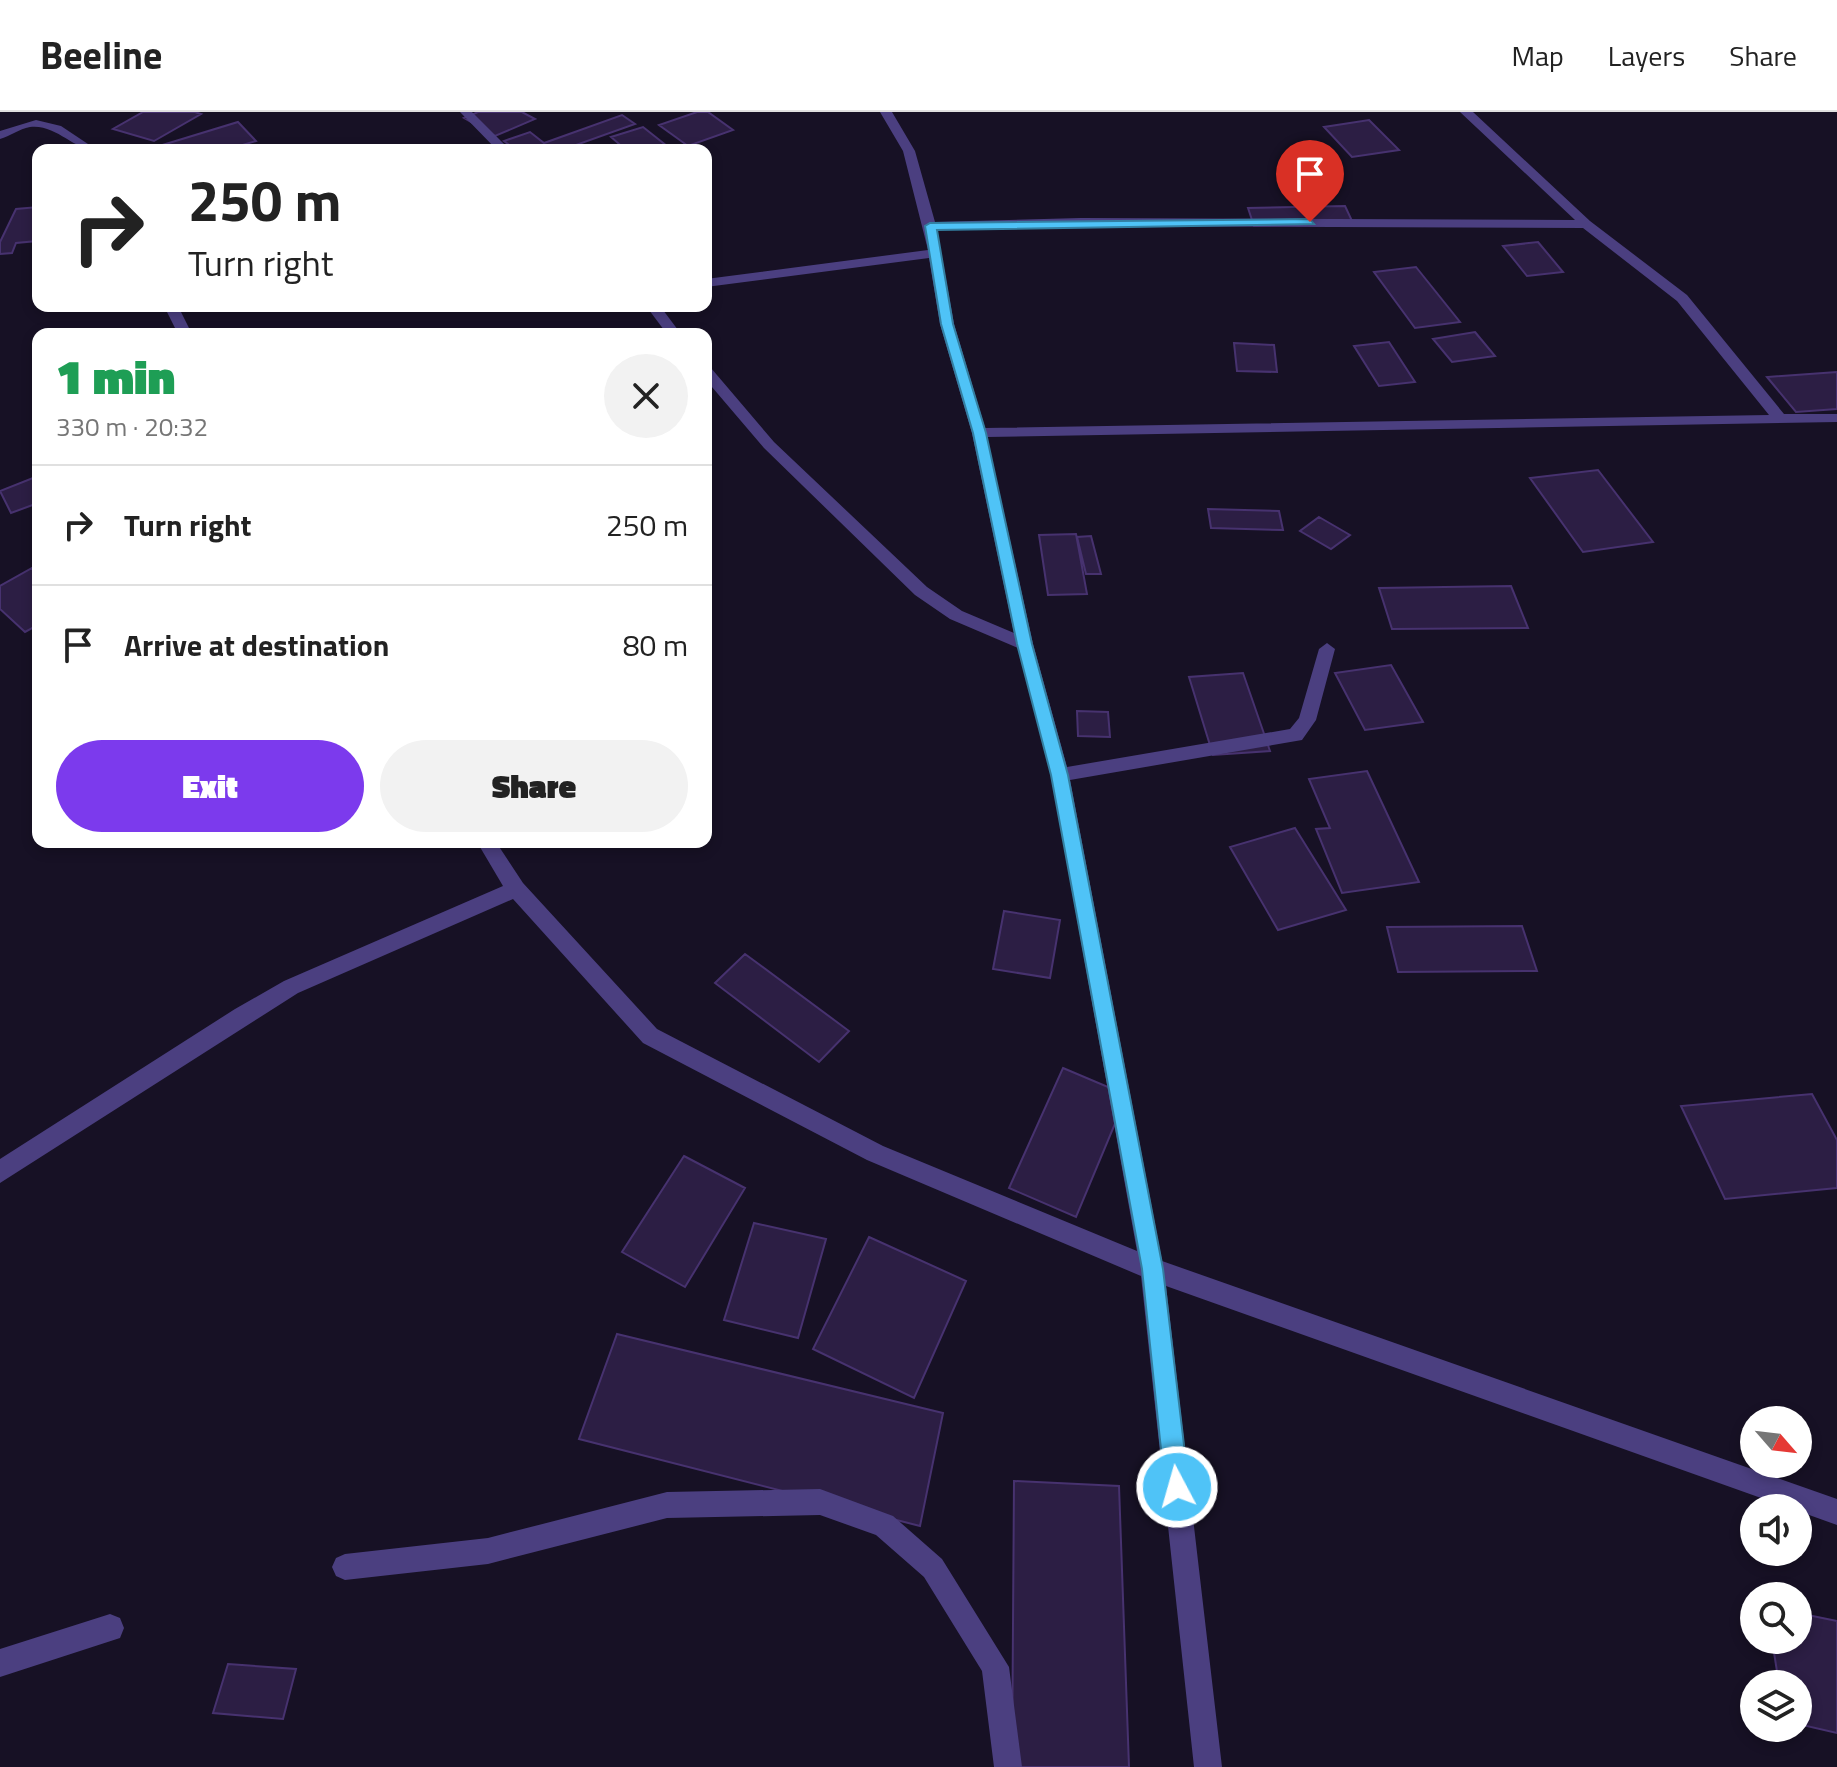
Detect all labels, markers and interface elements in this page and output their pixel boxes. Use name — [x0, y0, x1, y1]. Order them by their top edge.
text: Beeline — [40, 26, 162, 84]
text: Map — [1511, 34, 1564, 77]
text: Layers — [1608, 34, 1685, 77]
text: Share — [1729, 34, 1797, 77]
pin — [1276, 140, 1344, 222]
icon: arrive — [1288, 152, 1332, 196]
text: 250 m — [188, 158, 341, 243]
icon: right — [56, 176, 160, 280]
text: Turn right — [188, 235, 333, 290]
text: 1 min — [56, 340, 175, 413]
button: close — [604, 354, 688, 438]
text: 330 m · 20:32 — [56, 407, 208, 446]
text: Turn right — [124, 502, 252, 548]
text: 250 m — [606, 502, 688, 548]
icon: right — [56, 503, 100, 547]
text: Arrive at destination — [124, 622, 389, 668]
text: 80 m — [623, 622, 688, 668]
icon: arrive — [56, 623, 100, 667]
button: Exit — [56, 740, 364, 832]
button: Share — [380, 740, 688, 832]
north arrow — [1740, 1406, 1812, 1478]
map controls — [1740, 1406, 1812, 1742]
position arrow — [1135, 1445, 1219, 1529]
button: sound — [1740, 1494, 1812, 1566]
button: search — [1740, 1582, 1812, 1654]
button: layers — [1740, 1670, 1812, 1742]

